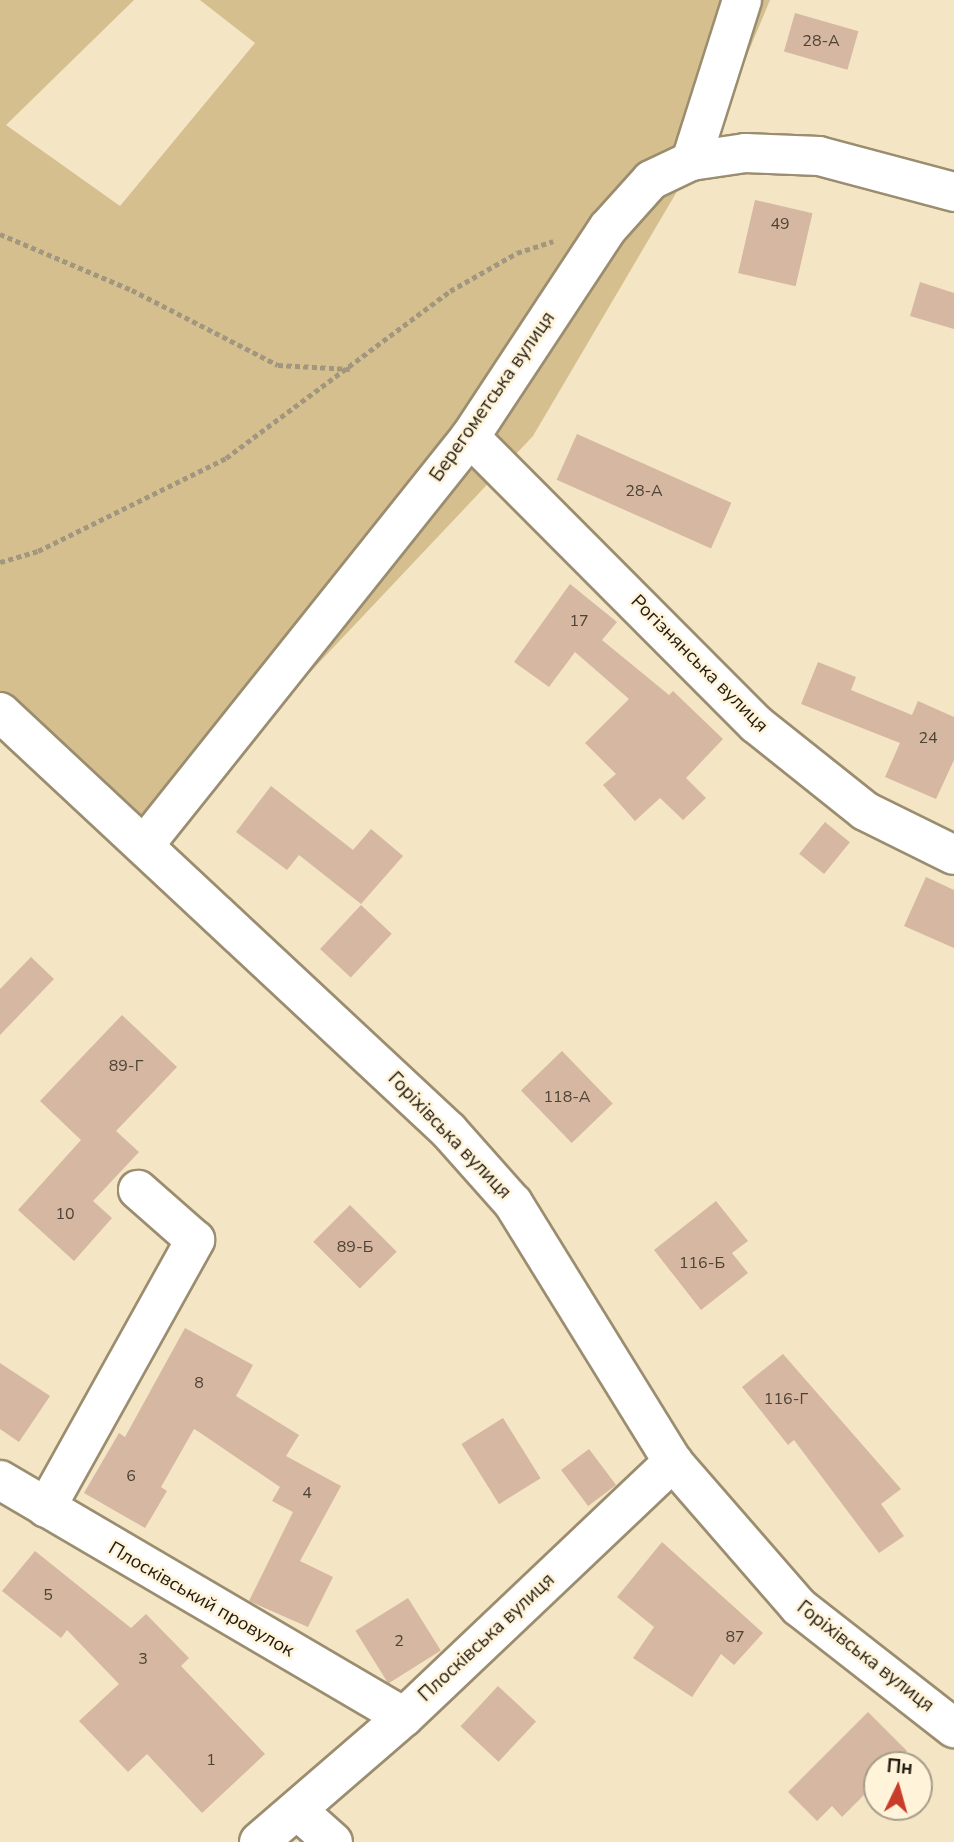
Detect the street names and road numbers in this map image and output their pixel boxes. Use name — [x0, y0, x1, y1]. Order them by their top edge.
street label: Берегометська вулиця — [426, 308, 560, 486]
street label: Рогізнянська вулиця — [626, 591, 772, 737]
street label: Горіхівська вулиця — [383, 1068, 515, 1204]
street label: Плосківський провулок — [104, 1537, 298, 1663]
street label: Плосківська вулиця — [414, 1569, 560, 1707]
street label: Горіхівська вулиця — [792, 1596, 938, 1718]

